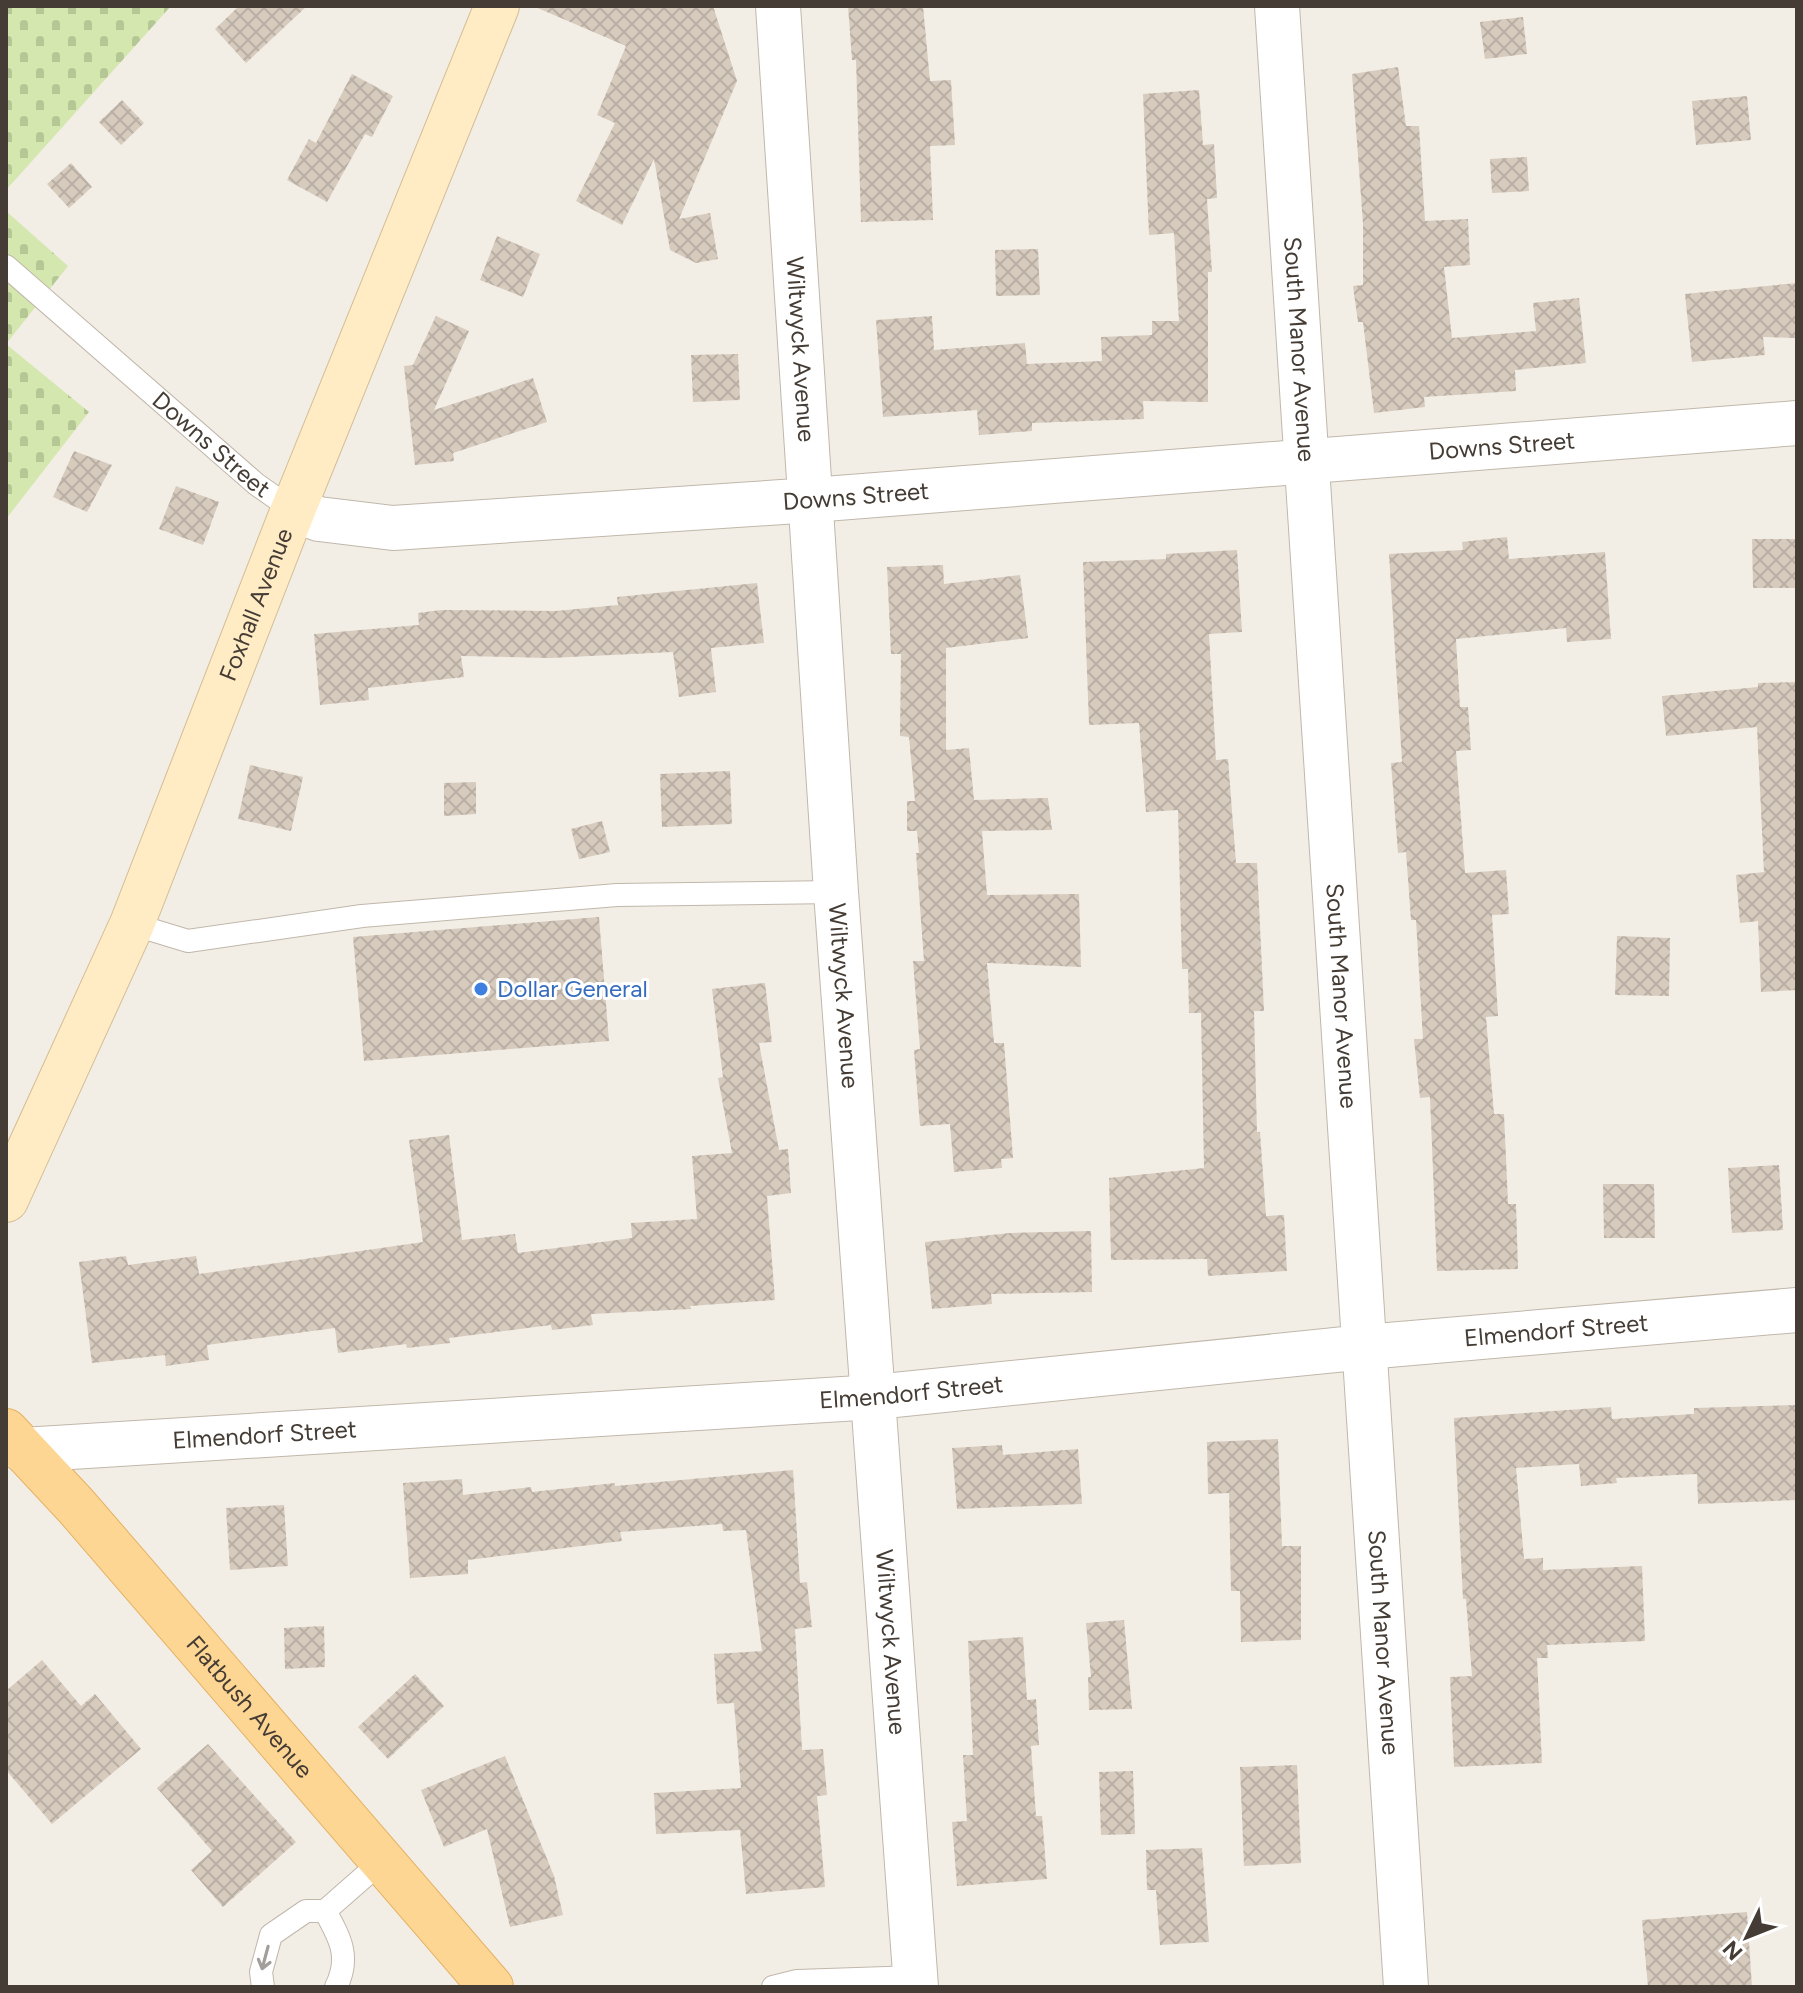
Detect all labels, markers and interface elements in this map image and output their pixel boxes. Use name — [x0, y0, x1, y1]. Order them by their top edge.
street label: South Manor Avenue — [1278, 236, 1322, 463]
street label: Wiltwyck Avenue — [780, 256, 822, 443]
street label: Downs Street — [147, 385, 276, 503]
street label: Downs Street — [1428, 425, 1576, 466]
street label: Downs Street — [782, 476, 930, 516]
street label: Foxhall Avenue — [213, 524, 298, 685]
street label: South Manor Avenue — [1320, 882, 1364, 1109]
street label: Wiltwyck Avenue — [823, 902, 865, 1090]
place label: Dollar General — [497, 974, 648, 1003]
marker: Dollar General — [472, 980, 490, 998]
street label: Elmendorf Street — [1463, 1308, 1649, 1352]
street label: Elmendorf Street — [818, 1369, 1004, 1414]
street label: Elmendorf Street — [171, 1414, 358, 1455]
street label: South Manor Avenue — [1362, 1529, 1406, 1756]
street label: Wiltwyck Avenue — [870, 1548, 913, 1736]
street label: Flatbush Avenue — [180, 1629, 319, 1784]
north arrow — [1707, 1897, 1787, 1977]
text: N — [1717, 1935, 1748, 1966]
one-way arrow — [256, 1945, 271, 1971]

